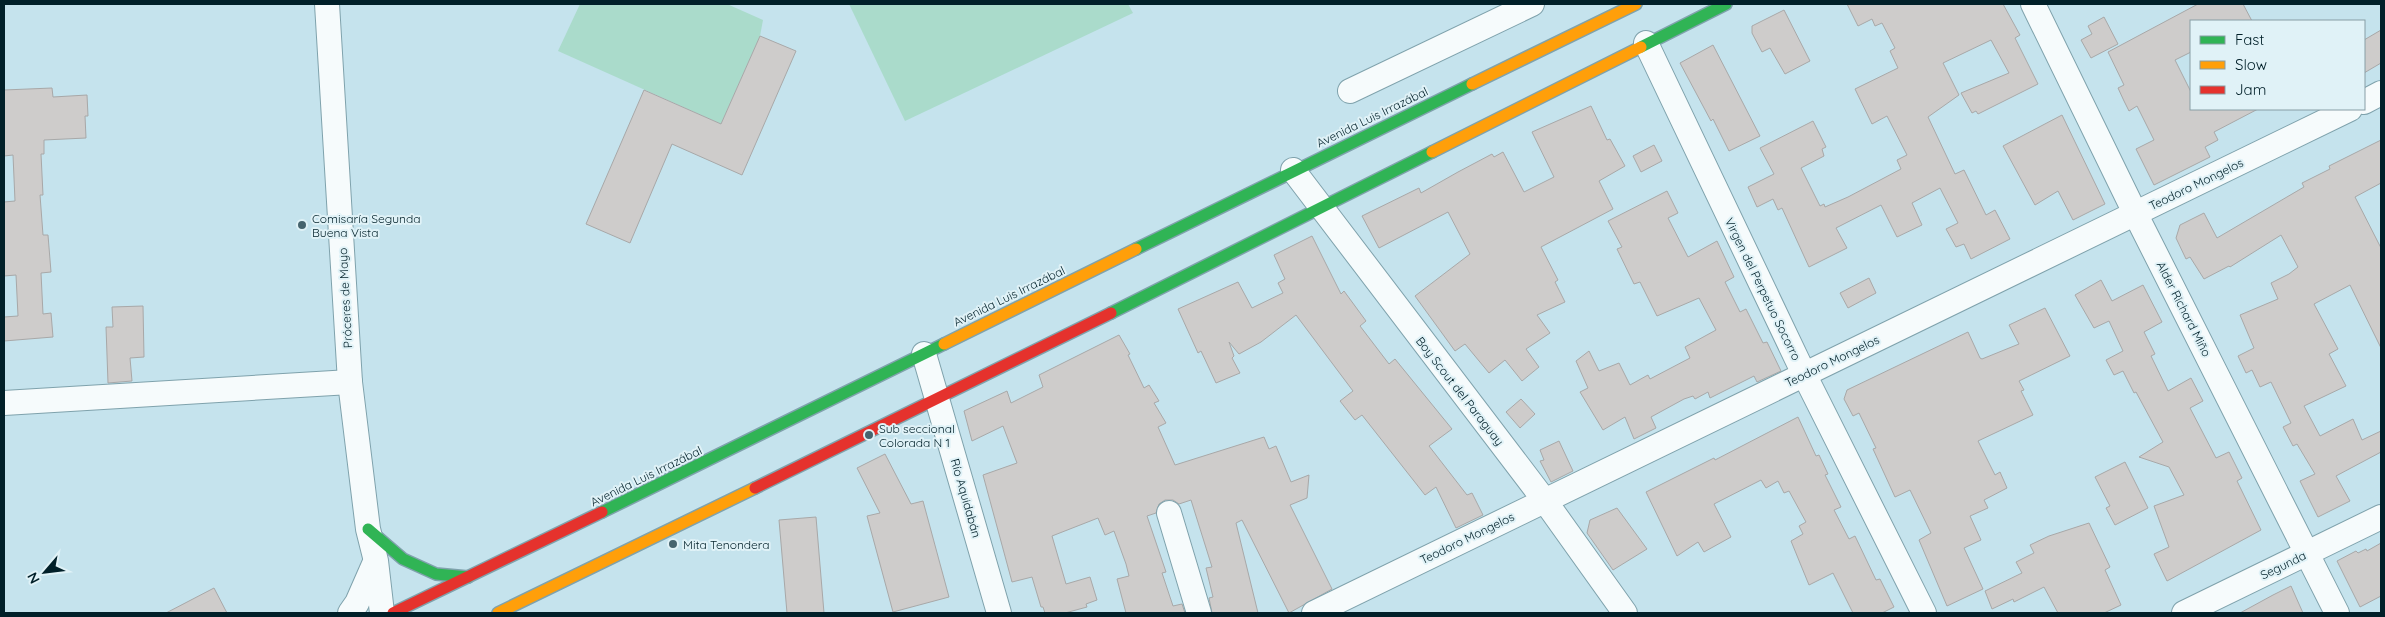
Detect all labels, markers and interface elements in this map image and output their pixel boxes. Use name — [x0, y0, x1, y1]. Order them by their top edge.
legend — [2190, 20, 2365, 110]
text: Fast — [2235, 30, 2264, 49]
text: Slow — [2235, 55, 2267, 74]
text: Jam — [2235, 80, 2266, 99]
street label: Avenida Luis Irrazábal — [1314, 83, 1430, 151]
street label: Teodoro Mongelos — [2146, 155, 2246, 213]
place label: Comisaría Segunda Buena Vista — [312, 211, 421, 240]
street label: Virgen del Perpetuo Socorro — [1722, 215, 1804, 363]
marker: Comisaría Segunda Buena Vista — [296, 219, 308, 231]
street label: Próceres de Mayo — [335, 247, 355, 349]
street label: Alder Richard Miño — [2154, 259, 2214, 359]
street label: Avenida Luis Irrazábal — [951, 262, 1067, 330]
street label: Teodoro Mongelos — [1782, 332, 1882, 390]
street label: Boy Scout del Paraguay — [1413, 334, 1507, 448]
place label: Sub seccional Colorada N 1 — [879, 421, 955, 450]
marker: Sub seccional Colorada N 1 — [863, 429, 875, 441]
street label: Avenida Luis Irrazábal — [588, 442, 704, 510]
street label: Río Aquidabán — [948, 457, 984, 539]
street label: Teodoro Mongelos — [1417, 509, 1517, 567]
place label: Mita Tenondera — [683, 537, 770, 552]
marker: Mita Tenondera — [667, 538, 679, 550]
north arrow — [20, 547, 70, 597]
street label: Segunda — [2258, 547, 2308, 583]
text: N — [23, 569, 44, 587]

